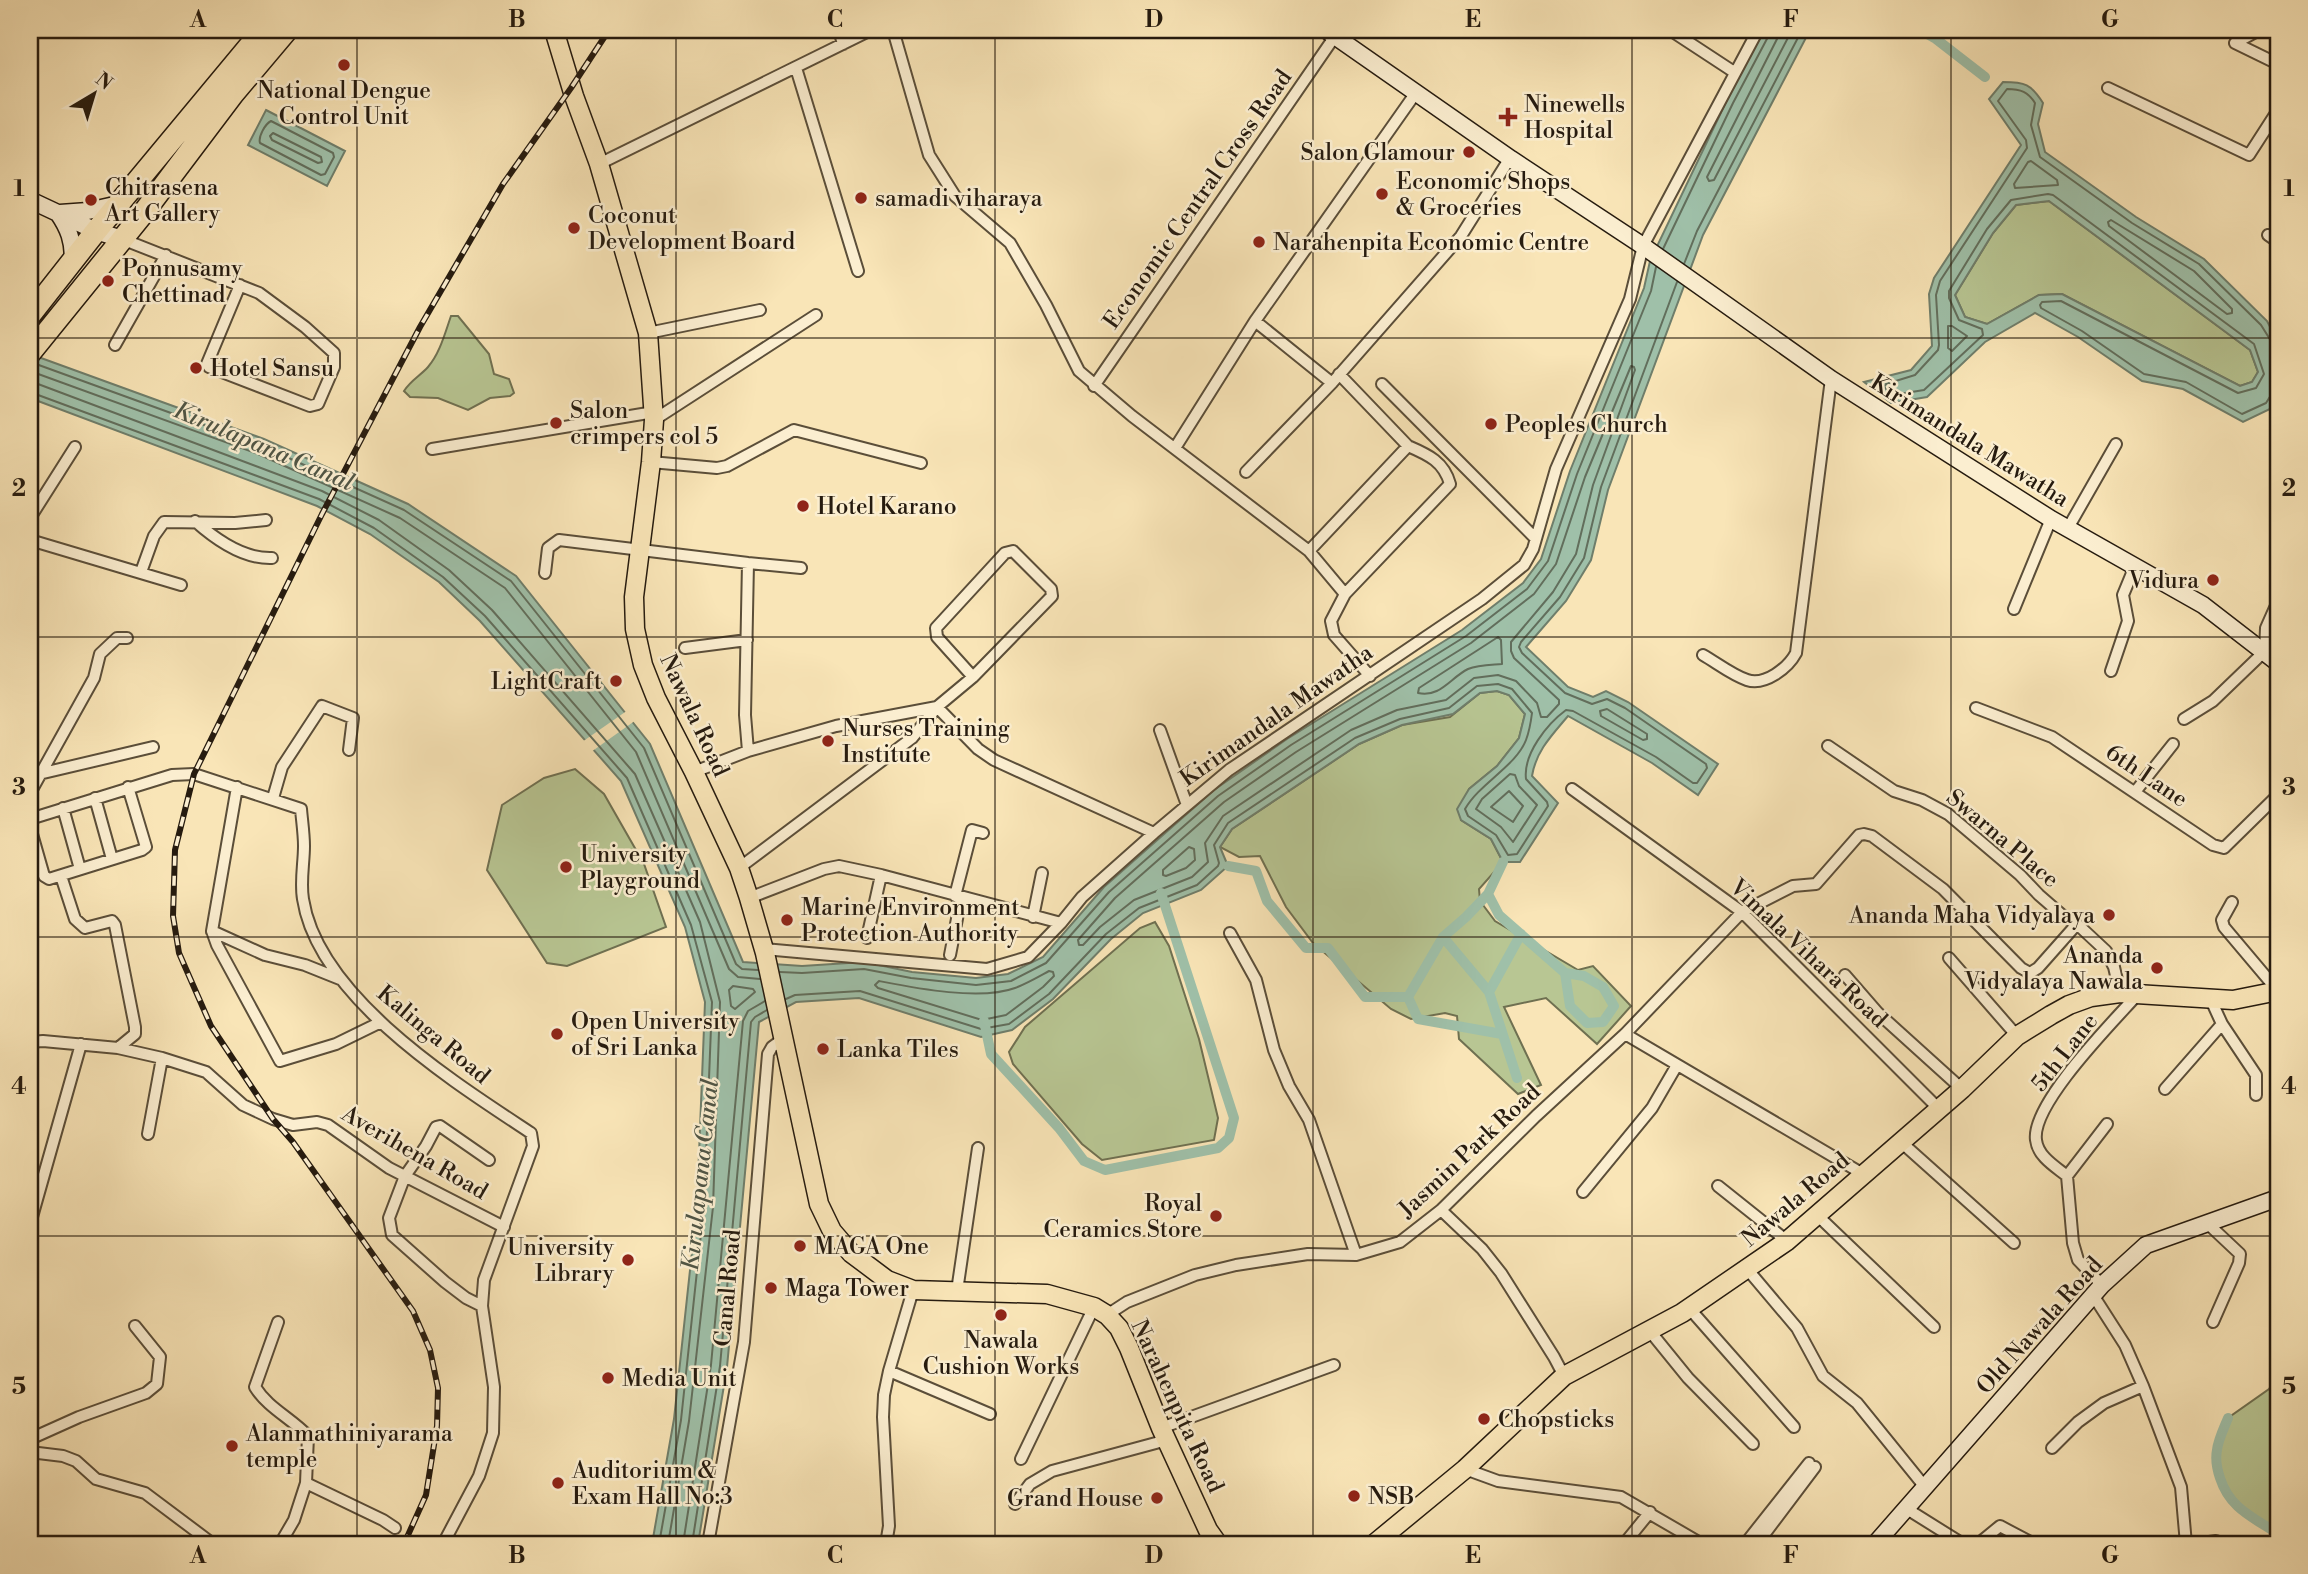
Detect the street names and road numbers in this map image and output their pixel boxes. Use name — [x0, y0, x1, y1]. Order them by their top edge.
street label: Economic Central Cross Road — [1097, 65, 1298, 335]
street label: Kirimandala Mawatha — [1865, 368, 2074, 514]
street label: Kirimandala Mawatha — [1175, 638, 1379, 793]
street label: Nawala Road — [653, 649, 735, 781]
street label: 6th Lane — [2100, 738, 2193, 813]
street label: Swarna Place — [1940, 784, 2064, 894]
street label: Vimala Vihara Road — [1723, 873, 1893, 1034]
street label: Kalinga Road — [371, 979, 496, 1090]
street label: 5th Lane — [2026, 1008, 2104, 1097]
street label: Jasmin Park Road — [1392, 1078, 1546, 1224]
street label: Averihena Road — [336, 1099, 493, 1206]
street label: Nawala Road — [1736, 1146, 1855, 1253]
street label: Canal Road — [709, 1228, 747, 1348]
street label: Old Nawala Road — [1971, 1251, 2109, 1400]
street label: Narahenpita Road — [1125, 1315, 1229, 1497]

